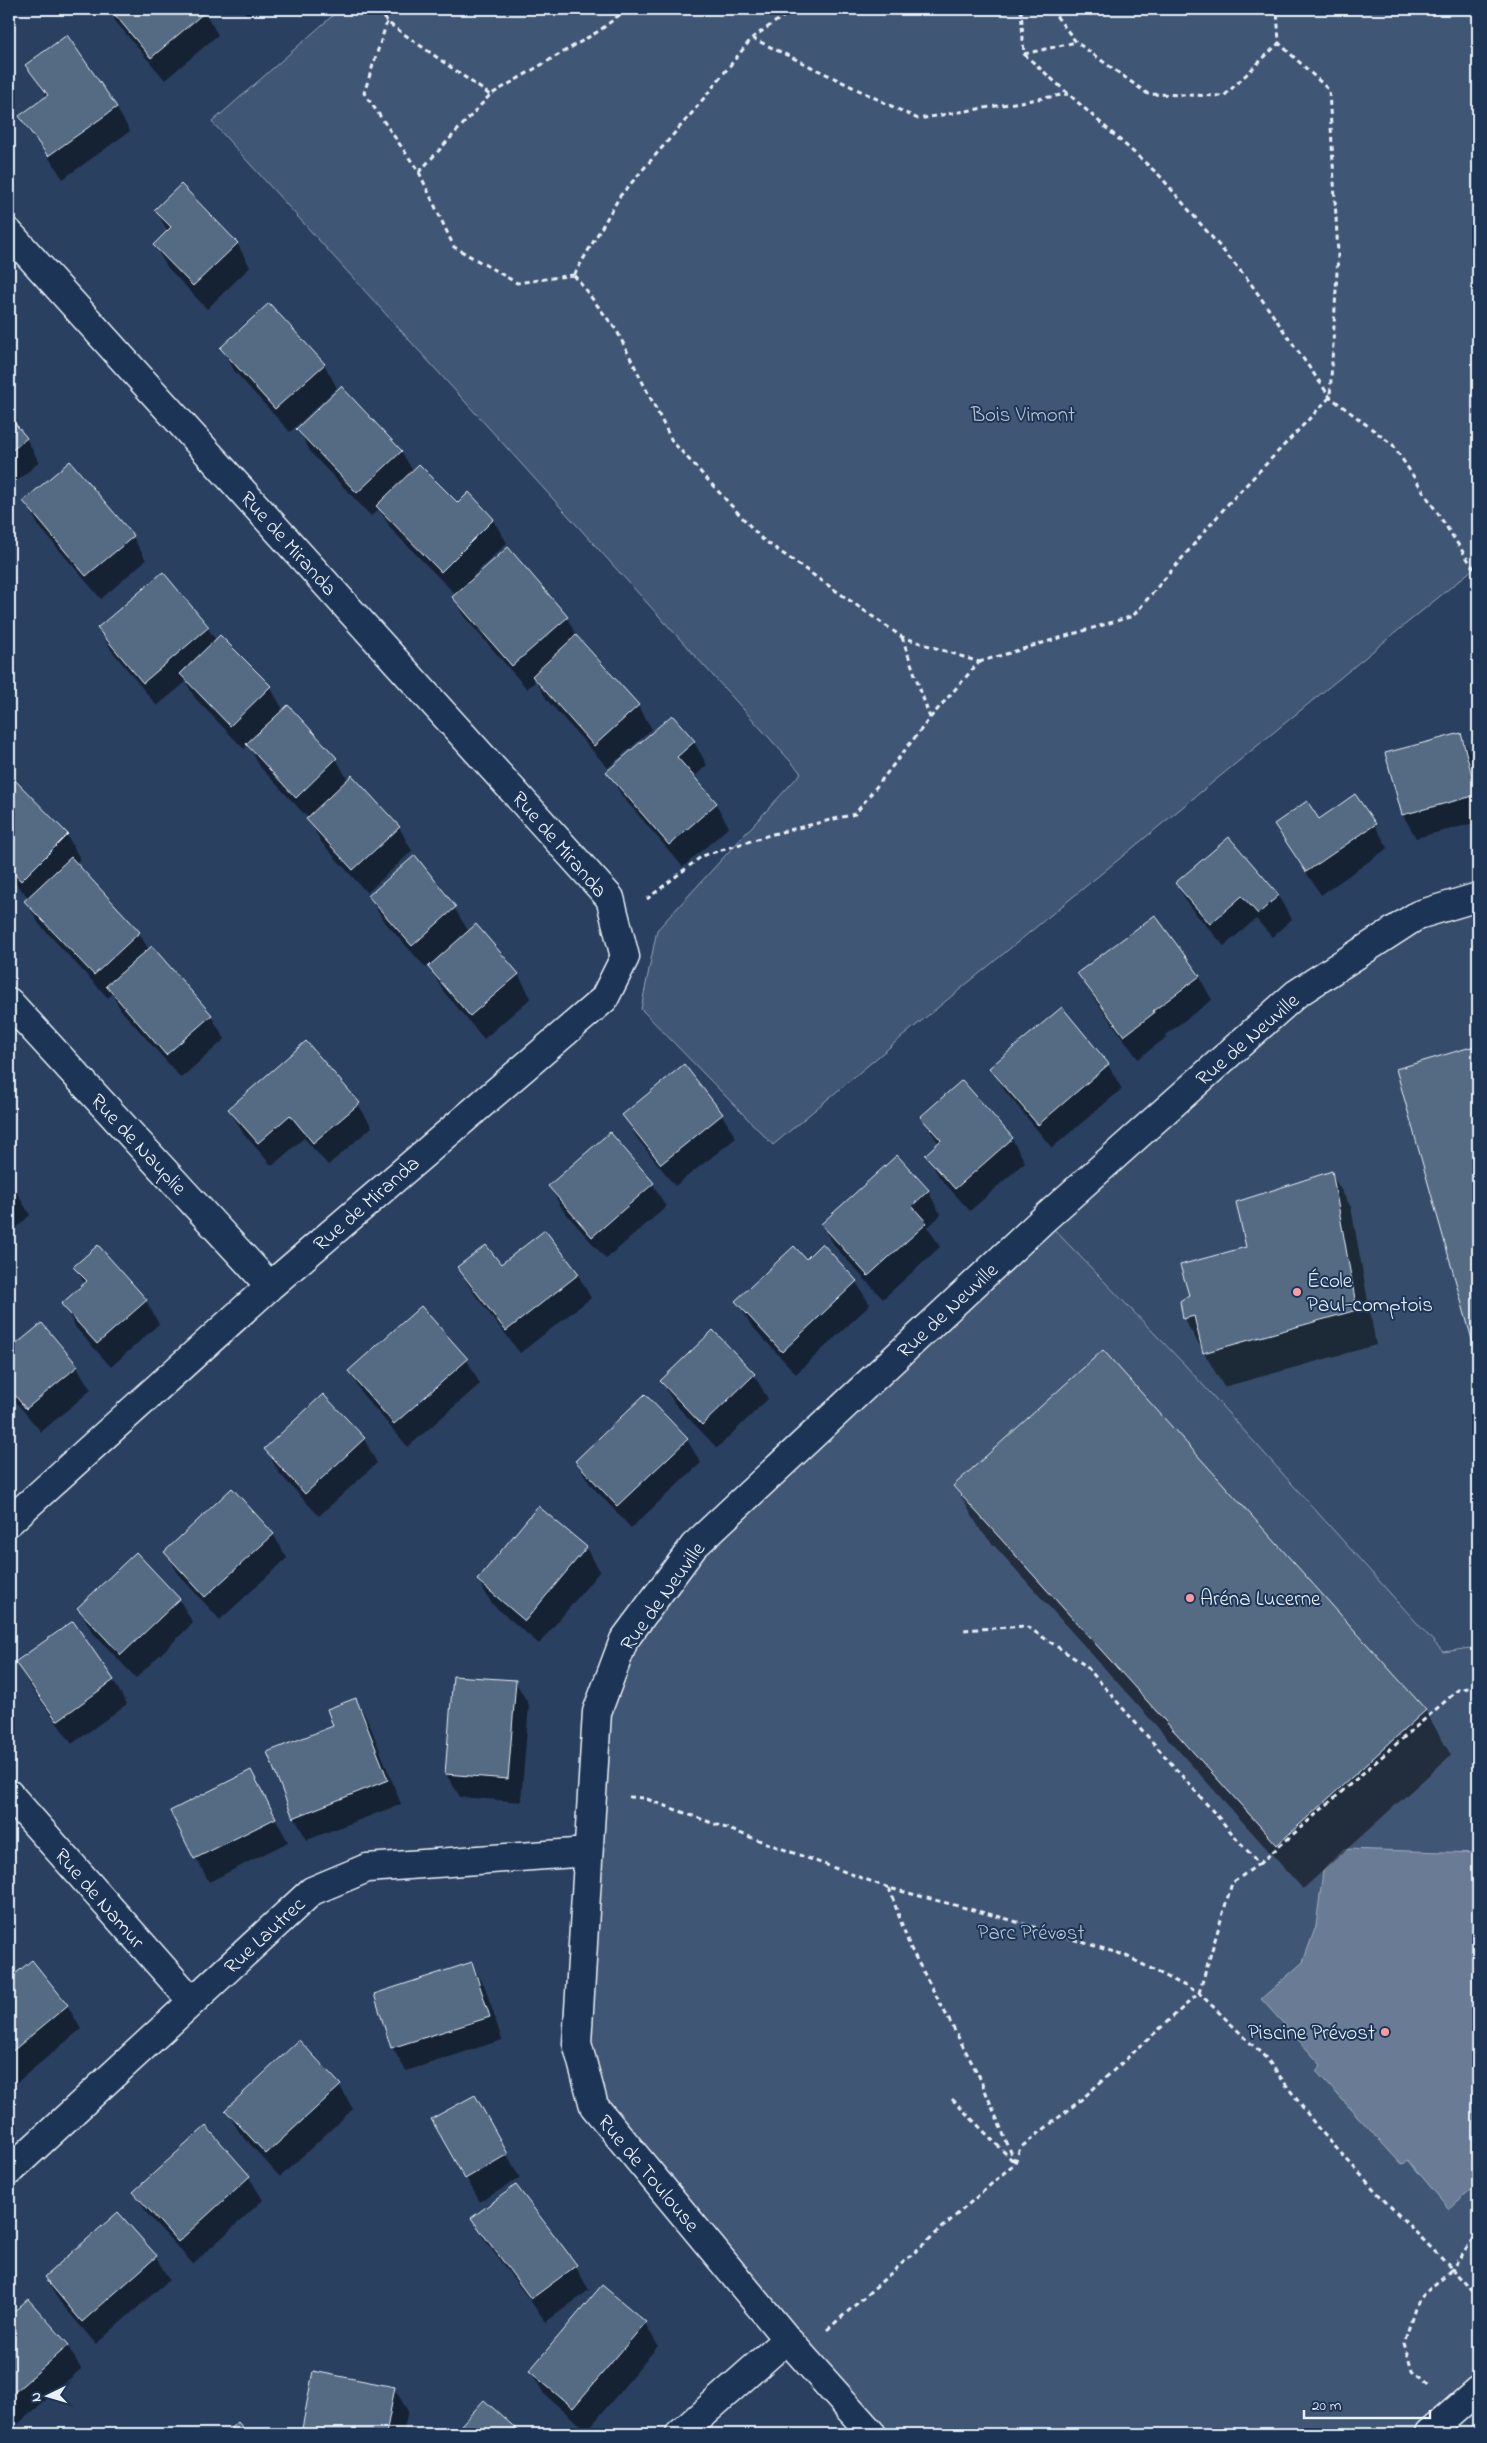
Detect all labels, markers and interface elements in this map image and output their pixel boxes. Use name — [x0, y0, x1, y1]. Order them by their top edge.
park label: Bois Vimont — [970, 401, 1075, 431]
street label: Rue de Miranda — [232, 485, 343, 604]
street label: Rue de Miranda — [504, 785, 613, 905]
street label: Rue de Neuville — [1190, 987, 1307, 1094]
street label: Rue de Nauplie — [82, 1088, 193, 1203]
street label: Rue de Miranda — [307, 1150, 427, 1259]
street label: Rue de Neuville — [891, 1256, 1006, 1366]
place label: École Paul-comptois — [1307, 1267, 1433, 1321]
marker: École Paul-comptois — [1291, 1286, 1303, 1298]
street label: Rue de Neuville — [614, 1536, 714, 1658]
place label: Aréna Lucerne — [1200, 1585, 1321, 1615]
marker: Aréna Lucerne — [1184, 1592, 1196, 1604]
street label: Rue de Namur — [46, 1842, 151, 1957]
street label: Rue Lautrec — [218, 1890, 313, 1982]
park label: Parc Prévost — [978, 1919, 1084, 1949]
place label: Piscine Prévost — [1248, 2019, 1375, 2049]
marker: Piscine Prévost — [1379, 2026, 1391, 2038]
street label: Rue de Toulouse — [589, 2109, 706, 2240]
north arrow — [22, 2370, 72, 2420]
scale bar — [1304, 2388, 1431, 2420]
text: N — [26, 2391, 47, 2403]
text: 20 m — [1312, 2395, 1342, 2417]

